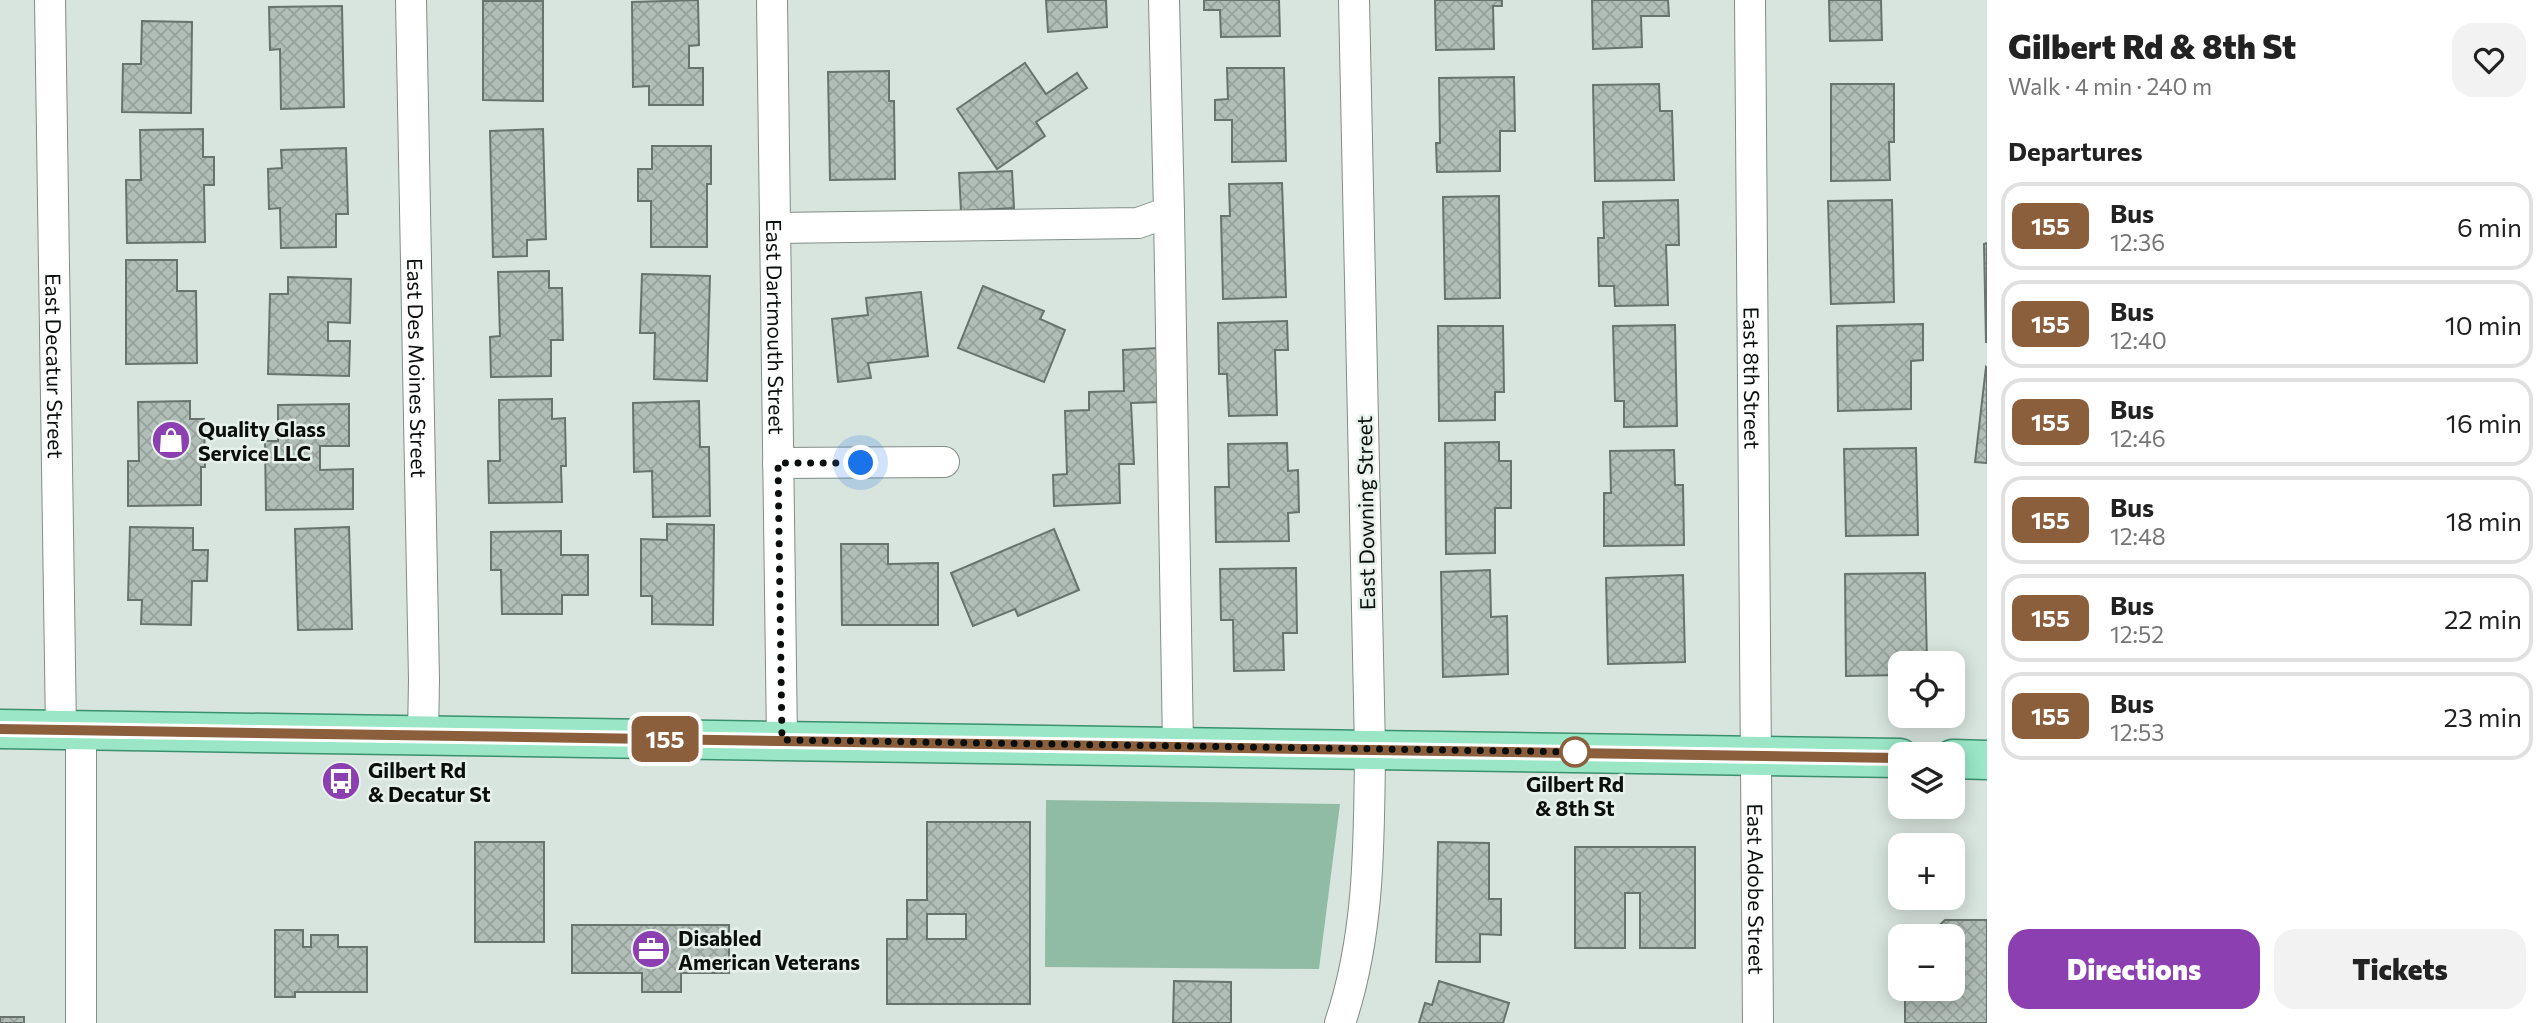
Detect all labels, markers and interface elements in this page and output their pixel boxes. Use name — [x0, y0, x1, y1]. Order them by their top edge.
button: heart — [2452, 23, 2526, 97]
text: Gilbert Rd & 8th St — [2008, 25, 2296, 66]
text: Walk · 4 min · 240 m — [2008, 72, 2212, 100]
text: Departures — [2008, 135, 2143, 166]
text: Bus — [2110, 197, 2154, 228]
text: 155 — [2031, 211, 2070, 240]
text: 6 min — [2457, 211, 2522, 242]
street label: East Dartmouth Street — [762, 219, 790, 435]
text: 12:36 — [2110, 228, 2165, 256]
street label: East Des Moines Street — [403, 258, 433, 478]
street label: East Decatur Street — [42, 273, 69, 459]
text: Bus — [2110, 295, 2154, 326]
street label: East 8th Street — [1740, 307, 1766, 449]
text: 155 — [2031, 309, 2070, 338]
text: 10 min — [2445, 309, 2522, 340]
text: 12:40 — [2110, 326, 2167, 354]
text: Bus — [2110, 393, 2154, 424]
text: 155 — [2031, 407, 2070, 436]
text: 16 min — [2446, 407, 2522, 438]
place label: Quality Glass Service LLC — [198, 416, 326, 465]
street label: East Downing Street — [1351, 416, 1379, 610]
shop icon: Quality Glass Service LLC — [150, 419, 192, 461]
text: 12:46 — [2110, 424, 2166, 452]
your location — [843, 445, 878, 480]
text: Bus — [2110, 491, 2154, 522]
text: 155 — [2031, 505, 2070, 534]
text: 18 min — [2446, 505, 2522, 536]
text: 12:48 — [2110, 522, 2166, 550]
text: Bus — [2110, 589, 2154, 620]
text: 155 — [2031, 603, 2070, 632]
text: 22 min — [2444, 603, 2522, 634]
text: 12:52 — [2110, 620, 2164, 648]
map controls — [1888, 651, 1965, 1001]
button: locate — [1888, 651, 1965, 728]
text: Bus — [2110, 687, 2154, 718]
text: 155 — [2031, 701, 2070, 730]
text: 23 min — [2444, 701, 2522, 732]
line badge: 155 — [625, 716, 705, 762]
text: 12:53 — [2110, 718, 2164, 746]
text: 155 — [646, 724, 684, 753]
marker: Gilbert Rd & 8th St — [1560, 737, 1590, 767]
button: layers — [1888, 742, 1965, 819]
place label: Gilbert Rd & Decatur St — [368, 757, 491, 806]
bus stop icon: Gilbert Rd & Decatur St — [320, 760, 362, 802]
place label: Gilbert Rd & 8th St — [1526, 771, 1624, 820]
street label: East Adobe Street — [1744, 803, 1770, 975]
button: + — [1888, 833, 1965, 910]
button: − — [1888, 924, 1965, 1001]
place label: Disabled American Veterans — [678, 925, 860, 974]
office icon: Disabled American Veterans — [630, 928, 672, 970]
button: Directions — [2008, 929, 2260, 1009]
button: Tickets — [2274, 929, 2526, 1009]

